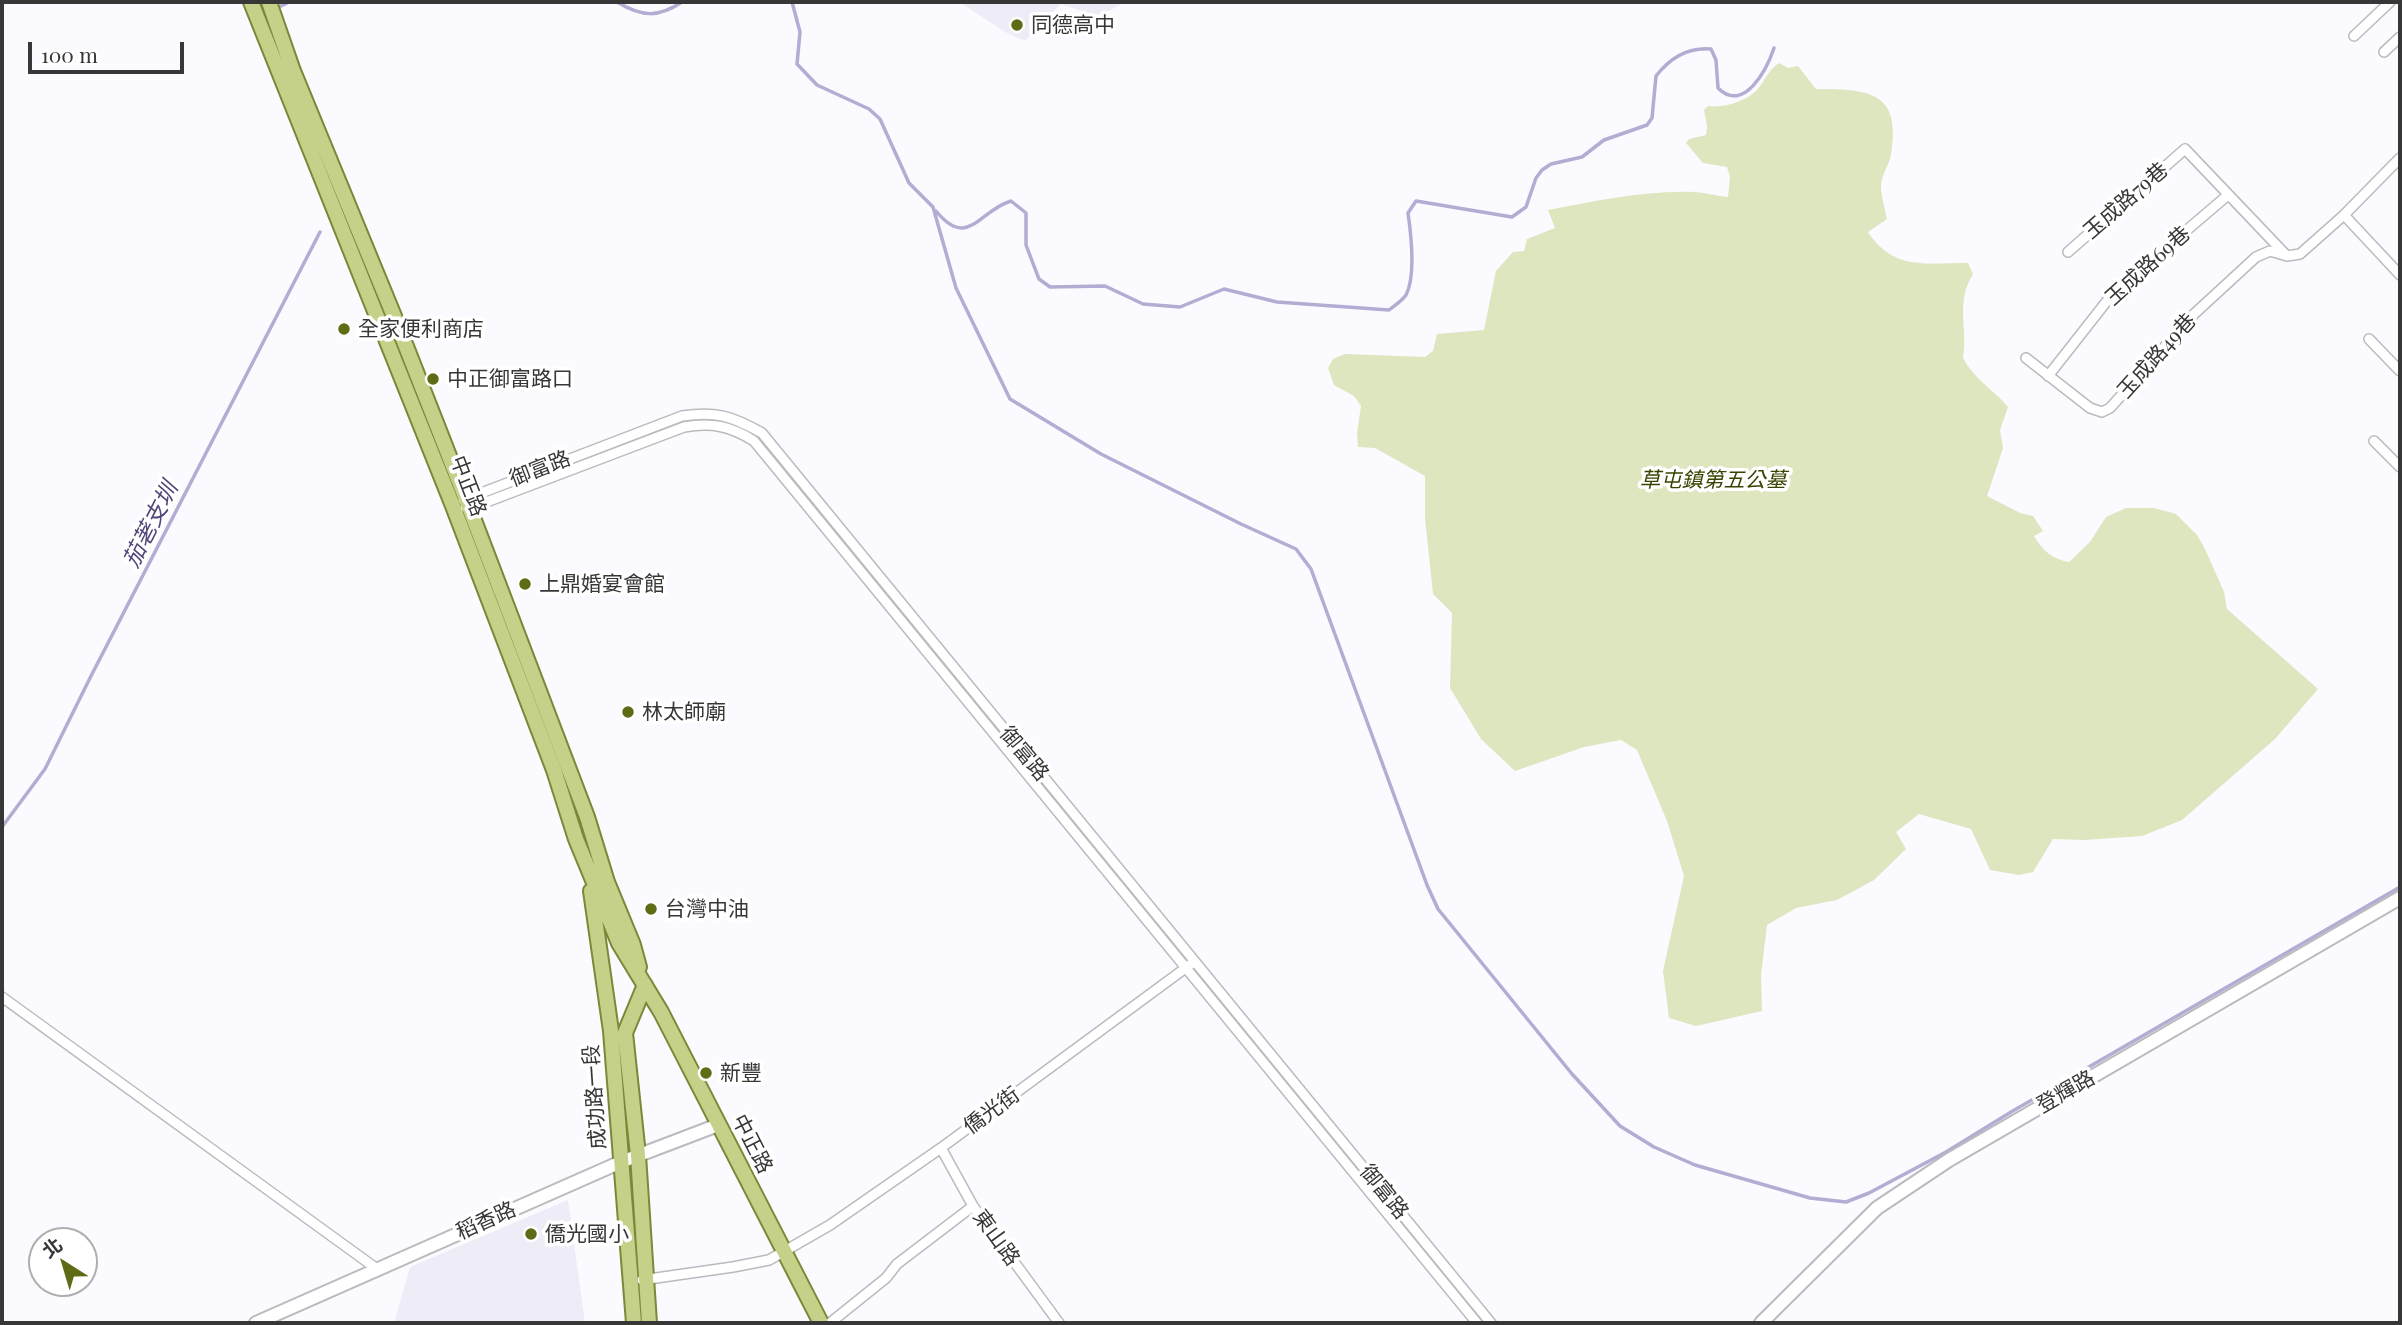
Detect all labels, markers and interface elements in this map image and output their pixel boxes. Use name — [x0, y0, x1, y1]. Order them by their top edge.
place label: 同德高中 — [1031, 12, 1115, 38]
marker: 同德高中 — [1009, 17, 1025, 33]
scale bar — [32, 28, 187, 72]
text: 100 m — [41, 40, 98, 68]
street label: 玉成路79巷 — [2079, 158, 2173, 244]
street label: 玉成路69巷 — [2100, 221, 2196, 311]
street label: 玉成路49巷 — [2112, 309, 2202, 403]
place label: 全家便利商店 — [358, 316, 484, 342]
marker: 全家便利商店 — [336, 321, 352, 337]
place label: 中正御富路口 — [447, 366, 573, 392]
marker: 中正御富路口 — [425, 371, 441, 387]
street label: 御富路 — [506, 446, 574, 492]
street label: 中正路 — [445, 452, 491, 520]
park label: 草屯鎮第五公墓 — [1640, 467, 1786, 493]
water label: 茄荖支圳 — [118, 478, 184, 572]
place label: 上鼎婚宴會館 — [539, 571, 665, 597]
marker: 上鼎婚宴會館 — [517, 576, 533, 592]
place label: 林太師廟 — [642, 699, 726, 725]
marker: 林太師廟 — [620, 704, 636, 720]
street label: 御富路 — [994, 722, 1054, 786]
place label: 台灣中油 — [665, 896, 749, 922]
marker: 台灣中油 — [643, 901, 659, 917]
street label: 成功路一段 — [579, 1044, 611, 1150]
place label: 新豐 — [720, 1060, 762, 1086]
marker: 新豐 — [698, 1065, 714, 1081]
street label: 登輝路 — [2032, 1065, 2100, 1119]
street label: 僑光街 — [959, 1082, 1025, 1140]
street label: 中正路 — [726, 1110, 778, 1178]
street label: 御富路 — [1354, 1160, 1414, 1224]
street label: 稻香路 — [452, 1197, 520, 1245]
street label: 東山路 — [967, 1205, 1025, 1271]
place label: 僑光國小 — [545, 1221, 629, 1247]
marker: 僑光國小 — [523, 1226, 539, 1242]
north arrow — [28, 1227, 98, 1297]
text: 北 — [36, 1231, 67, 1263]

